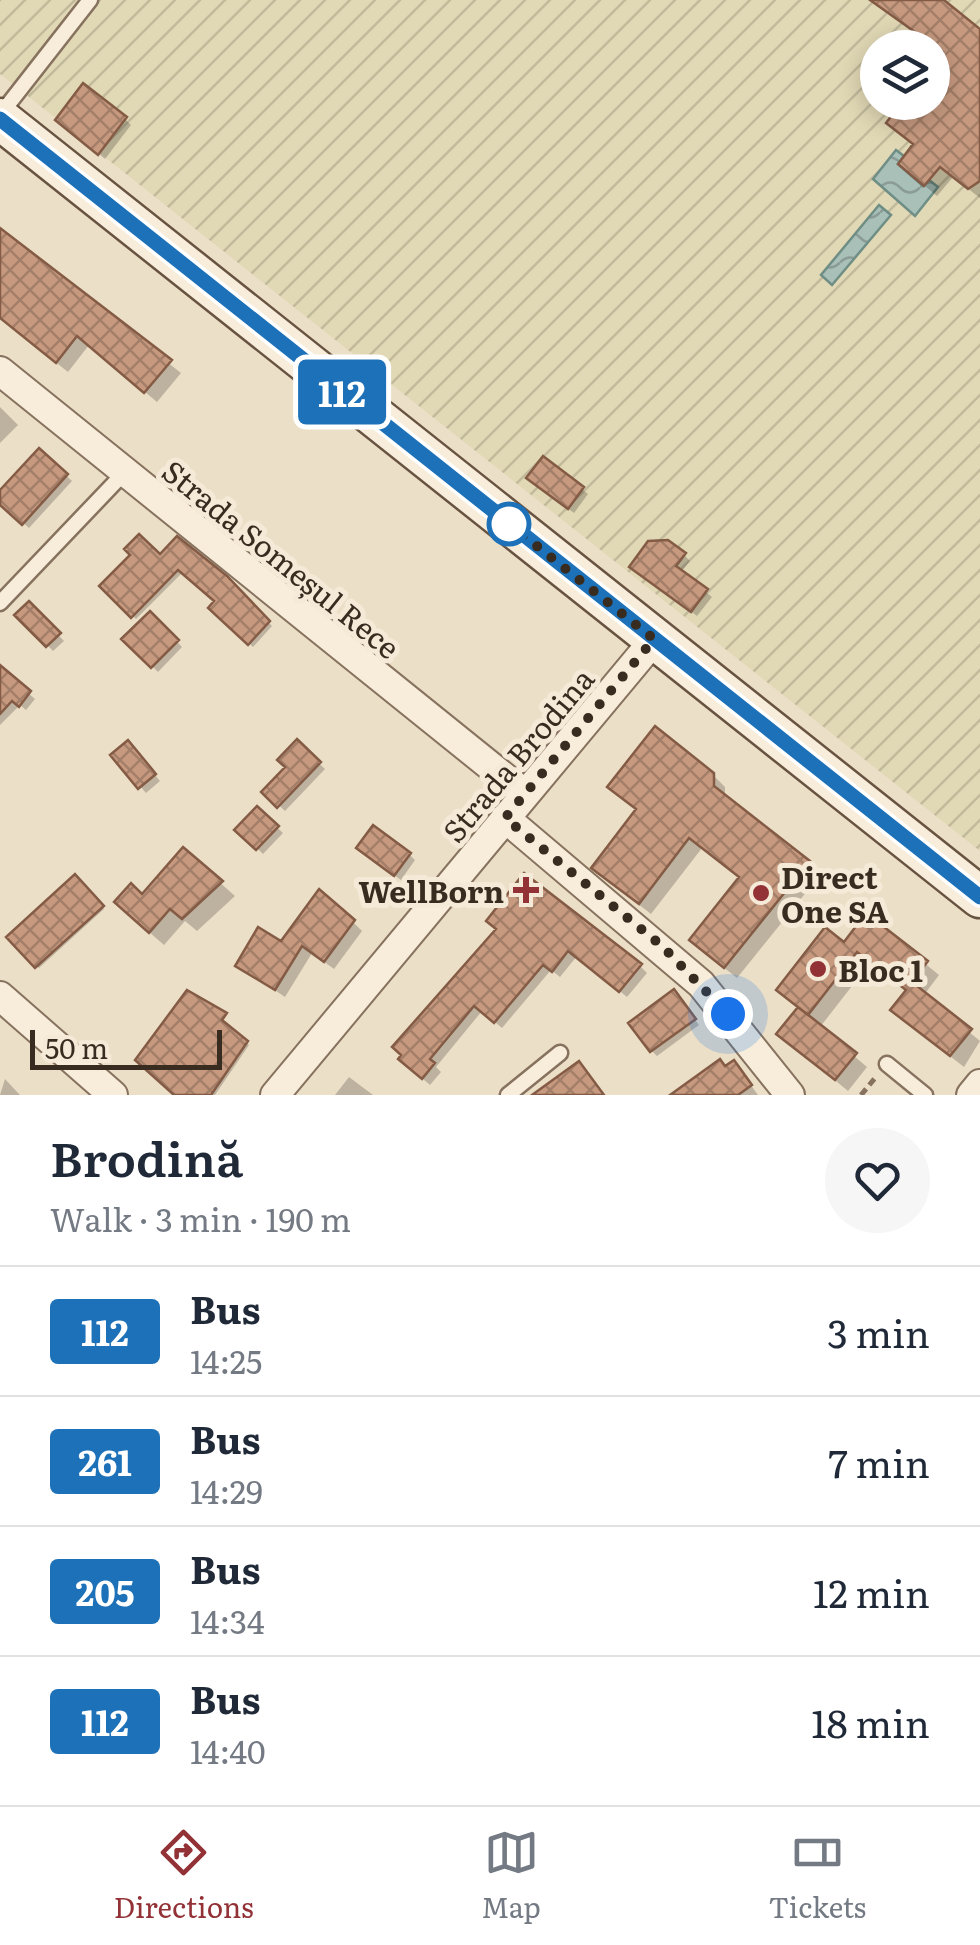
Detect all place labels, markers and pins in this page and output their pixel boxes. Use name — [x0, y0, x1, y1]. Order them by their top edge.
unlabelled marker — [488, 503, 530, 545]
place label: Direct One SA — [781, 854, 889, 932]
place label: WellBorn — [358, 868, 504, 912]
marker: WellBorn — [513, 877, 539, 903]
marker: Direct One SA — [750, 882, 772, 904]
place label: Bloc 1 — [838, 947, 923, 991]
marker: Bloc 1 — [807, 958, 829, 980]

